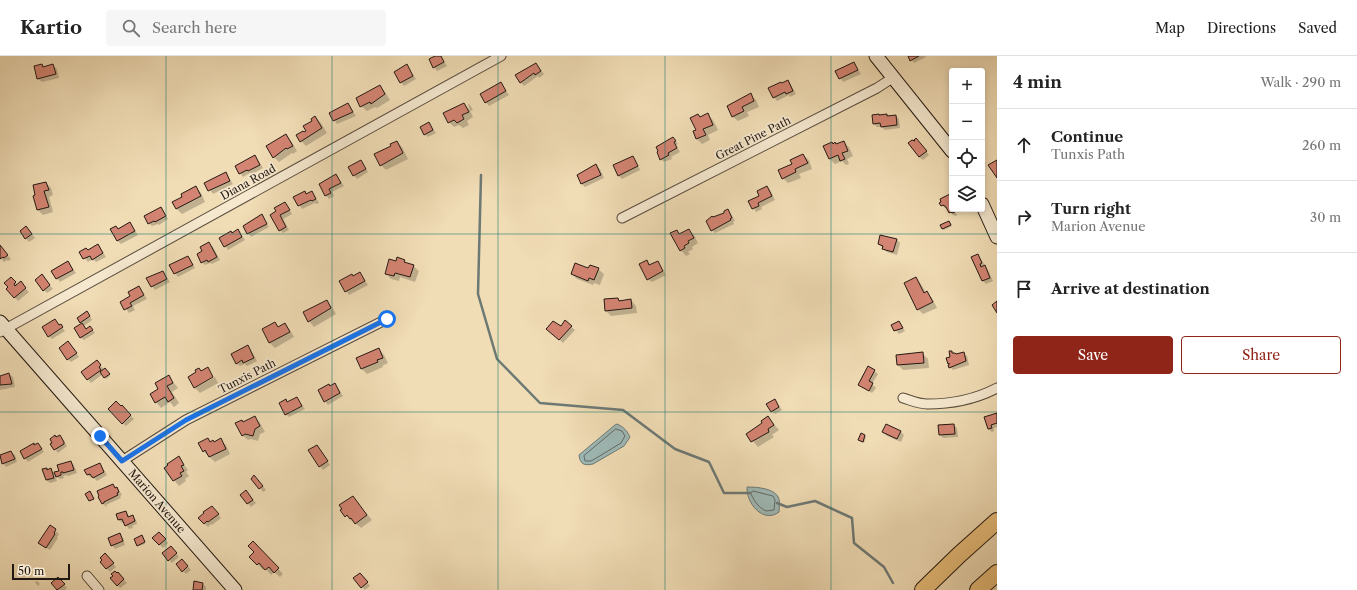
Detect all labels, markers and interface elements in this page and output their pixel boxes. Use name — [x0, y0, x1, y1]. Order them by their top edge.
search box — [106, 10, 386, 46]
text: Kartio — [20, 16, 82, 39]
icon: search — [120, 17, 142, 39]
text: Search here — [152, 18, 237, 37]
text: Map — [1155, 19, 1185, 37]
text: Directions — [1207, 19, 1276, 37]
text: Saved — [1298, 19, 1337, 37]
map controls — [949, 68, 985, 212]
button: + — [949, 68, 985, 104]
text: 4 min — [1013, 72, 1062, 92]
text: Walk · 290 m — [1260, 74, 1341, 90]
button: − — [949, 104, 985, 140]
street label: Great Pine Path — [713, 113, 793, 163]
text: Continue — [1051, 127, 1123, 146]
icon: ahead — [1013, 134, 1035, 156]
text: 260 m — [1302, 137, 1341, 153]
button: locate — [949, 140, 985, 176]
text: Tunxis Path — [1051, 146, 1125, 162]
street label: Diana Road — [218, 161, 278, 203]
button: layers — [949, 176, 985, 212]
text: Turn right — [1051, 199, 1131, 218]
icon: right — [1013, 206, 1035, 228]
text: 30 m — [1310, 209, 1341, 225]
text: Marion Avenue — [1051, 218, 1146, 234]
icon: arrive — [1013, 278, 1035, 300]
text: Arrive at destination — [1051, 279, 1210, 298]
route start — [378, 310, 396, 328]
button: Save — [1013, 336, 1173, 374]
button: Share — [1181, 336, 1341, 374]
street label: Tunxis Path — [216, 355, 278, 396]
route end — [91, 427, 109, 445]
street label: Marion Avenue — [125, 466, 189, 536]
scale bar — [12, 562, 70, 581]
text: 50 m — [18, 564, 44, 578]

